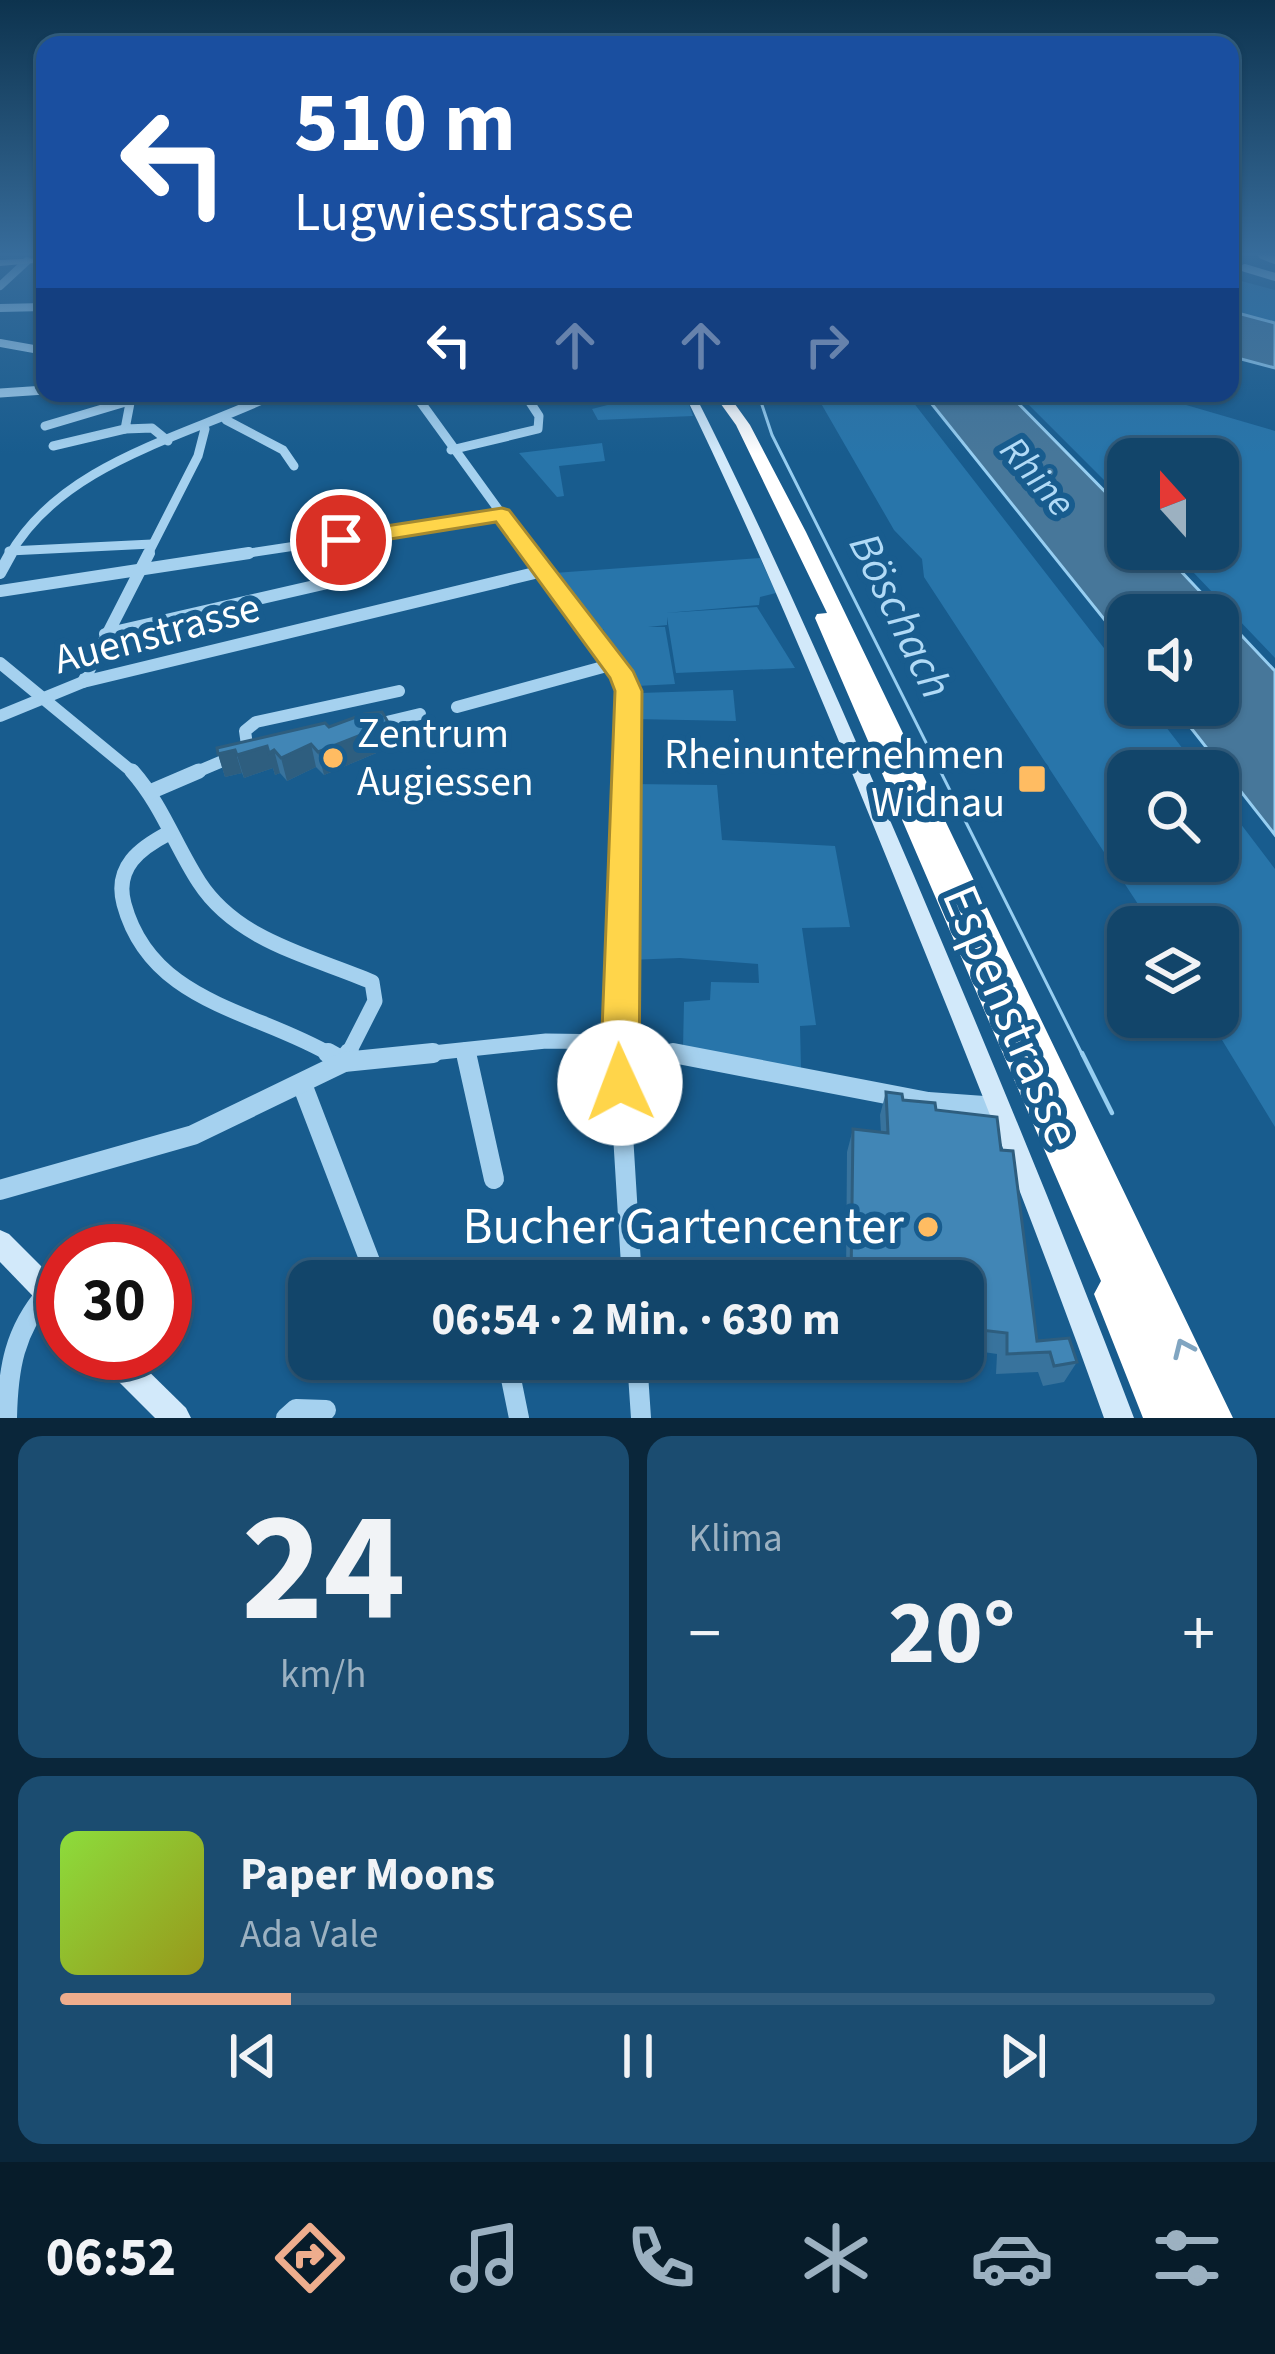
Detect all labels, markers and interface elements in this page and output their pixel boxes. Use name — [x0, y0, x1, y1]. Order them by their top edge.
text: 510 m — [294, 64, 516, 184]
icon: left — [96, 84, 252, 240]
text: Lugwiesstrasse — [294, 175, 634, 252]
icon: left — [416, 312, 482, 378]
icon: ahead — [542, 312, 608, 378]
icon: ahead — [668, 312, 734, 378]
icon: right — [794, 312, 860, 378]
water label: Rhine — [986, 424, 1088, 530]
north arrow — [1107, 438, 1239, 570]
map controls — [1107, 438, 1239, 1038]
pin — [290, 489, 392, 591]
icon: arrive — [308, 507, 374, 573]
water label: Böschach — [832, 522, 968, 710]
street label: Auenstrasse — [47, 578, 267, 690]
button: sound — [1107, 594, 1239, 726]
place label: Zentrum Augiessen — [357, 704, 534, 812]
place label: Rheinunternehmen Widnau — [664, 725, 1005, 833]
marker: Zentrum Augiessen — [320, 745, 346, 771]
button: search — [1107, 750, 1239, 882]
marker: Rheinunternehmen Widnau — [1016, 763, 1048, 795]
street label: Espenstrasse — [924, 874, 1098, 1158]
button: layers — [1107, 906, 1239, 1038]
position arrow — [557, 1020, 683, 1146]
place label: Bucher Gartencenter — [463, 1191, 904, 1263]
marker: Bucher Gartencenter — [915, 1214, 941, 1240]
speed limit sign: 30 — [36, 1224, 192, 1380]
text: 06:54 · 2 Min. · 630 m — [431, 1288, 841, 1352]
one-way arrow — [1174, 1338, 1198, 1360]
text: 24 — [241, 1458, 406, 1680]
text: Klima — [689, 1511, 783, 1567]
text: 20° — [888, 1570, 1016, 1698]
text: − — [689, 1587, 721, 1681]
text: + — [1182, 1587, 1215, 1681]
text: km/h — [280, 1647, 367, 1703]
text: Paper Moons — [240, 1843, 495, 1907]
text: Ada Vale — [240, 1907, 378, 1963]
icon: previous — [220, 2023, 286, 2089]
icon: pause — [605, 2023, 671, 2089]
icon: next — [990, 2023, 1056, 2089]
icon: directions — [268, 2216, 352, 2300]
icon: music — [443, 2216, 527, 2300]
icon: phone — [619, 2216, 703, 2300]
icon: climate — [794, 2216, 878, 2300]
icon: car — [970, 2216, 1054, 2300]
icon: filters — [1145, 2216, 1229, 2300]
text: 06:52 — [46, 2220, 176, 2297]

